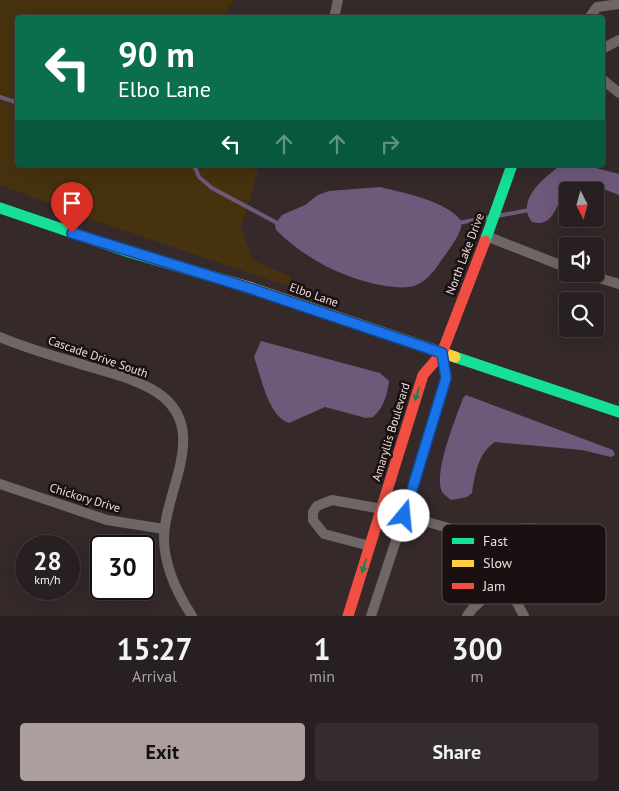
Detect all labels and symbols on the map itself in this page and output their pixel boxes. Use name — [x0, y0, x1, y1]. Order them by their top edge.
pin — [51, 182, 93, 233]
north arrow — [559, 182, 604, 228]
street label: North Lake Drive — [442, 211, 487, 297]
street label: Elbo Lane — [288, 279, 341, 310]
street label: Cascade Drive South — [46, 332, 150, 381]
street label: Amaryllis Boulevard — [368, 381, 413, 483]
one-way arrow — [412, 386, 420, 401]
street label: Chickory Drive — [48, 480, 122, 515]
position arrow — [377, 489, 429, 541]
legend — [442, 524, 606, 604]
text: Fast — [483, 532, 508, 550]
speed limit sign: 30 — [90, 535, 155, 600]
text: Slow — [483, 554, 513, 572]
one-way arrow — [359, 558, 367, 573]
text: Jam — [482, 577, 505, 595]

